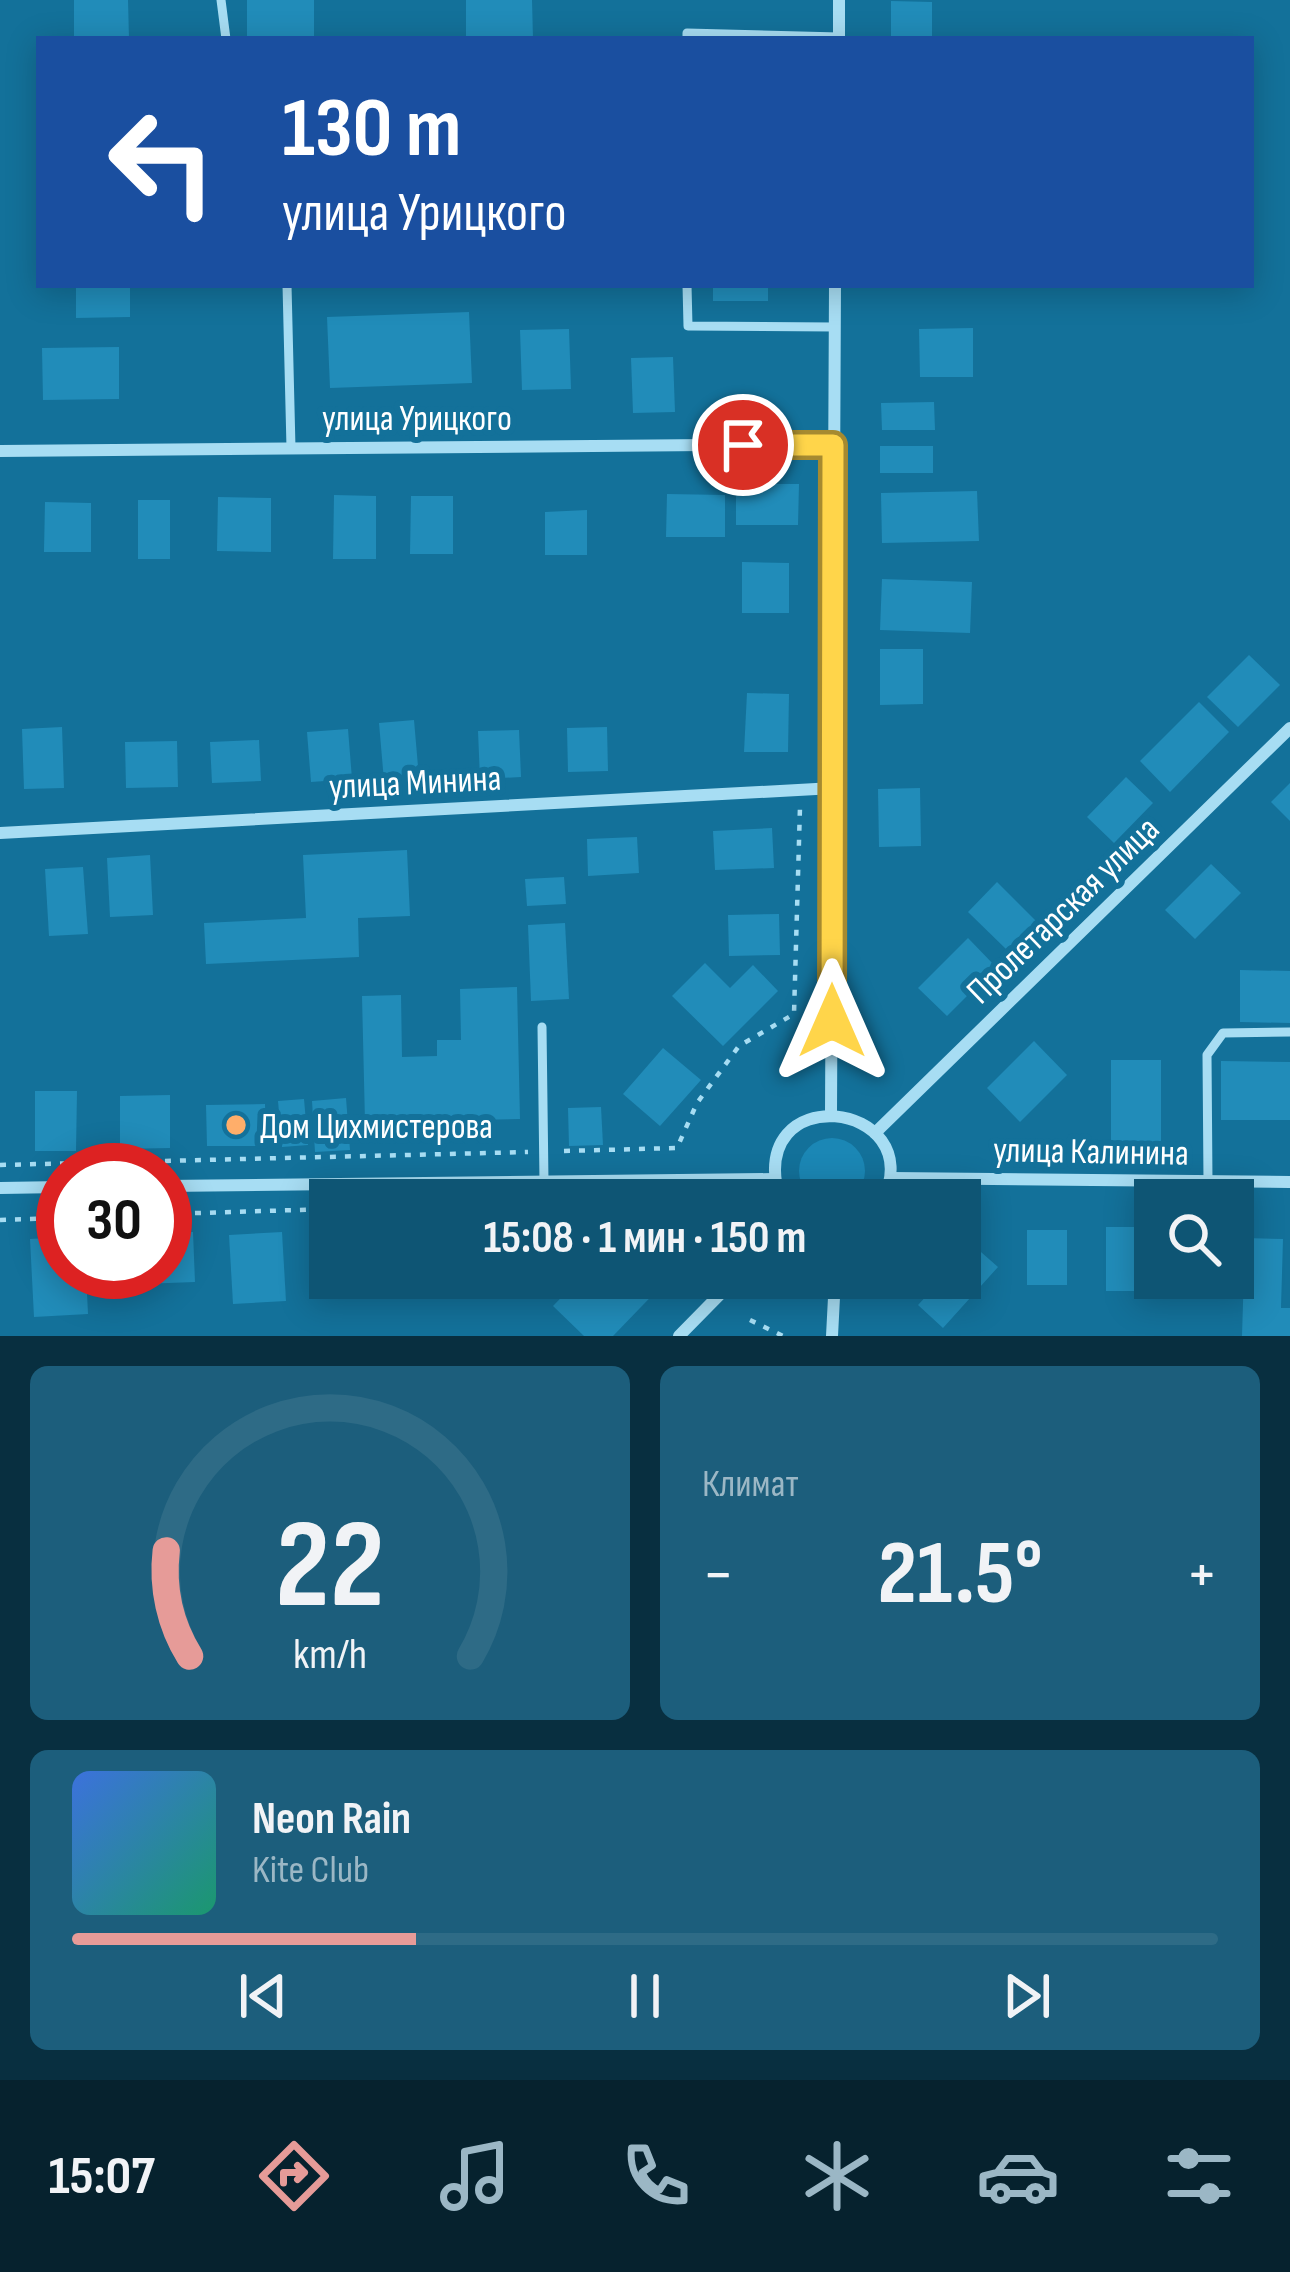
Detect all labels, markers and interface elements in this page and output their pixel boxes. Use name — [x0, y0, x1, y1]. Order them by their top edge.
text: 130 m — [282, 79, 461, 180]
icon: left — [84, 84, 240, 240]
text: улица Урицкого — [282, 181, 567, 246]
pin — [692, 394, 794, 496]
street label: улица Урицкого — [322, 398, 512, 441]
icon: arrive — [710, 412, 776, 478]
street label: улица Минина — [328, 758, 502, 809]
street label: Пролетарская улица — [959, 808, 1169, 1013]
position arrow — [769, 958, 895, 1084]
place label: Дом Цихмистерова — [260, 1106, 493, 1149]
marker: Дом Цихмистерова — [223, 1112, 249, 1138]
street label: улица Калинина — [993, 1129, 1189, 1176]
speed limit sign: 30 — [36, 1143, 192, 1299]
map controls — [1134, 1179, 1254, 1299]
button: search — [1134, 1179, 1254, 1299]
text: 15:08 · 1 мин · 150 m — [484, 1211, 806, 1266]
text: Климат — [702, 1461, 799, 1508]
text: 22 — [275, 1493, 385, 1642]
text: 21.5° — [877, 1521, 1043, 1629]
text: − — [702, 1536, 734, 1615]
text: + — [1186, 1536, 1218, 1615]
text: km/h — [293, 1629, 367, 1681]
text: Neon Rain — [252, 1792, 411, 1847]
text: Kite Club — [252, 1847, 369, 1894]
icon: previous — [230, 1963, 296, 2029]
icon: pause — [612, 1963, 678, 2029]
icon: next — [994, 1963, 1060, 2029]
icon: directions — [252, 2134, 336, 2218]
icon: music — [433, 2134, 517, 2218]
icon: phone — [614, 2134, 698, 2218]
icon: climate — [795, 2134, 879, 2218]
icon: car — [976, 2134, 1060, 2218]
icon: filters — [1157, 2134, 1241, 2218]
text: 15:07 — [49, 2144, 155, 2209]

